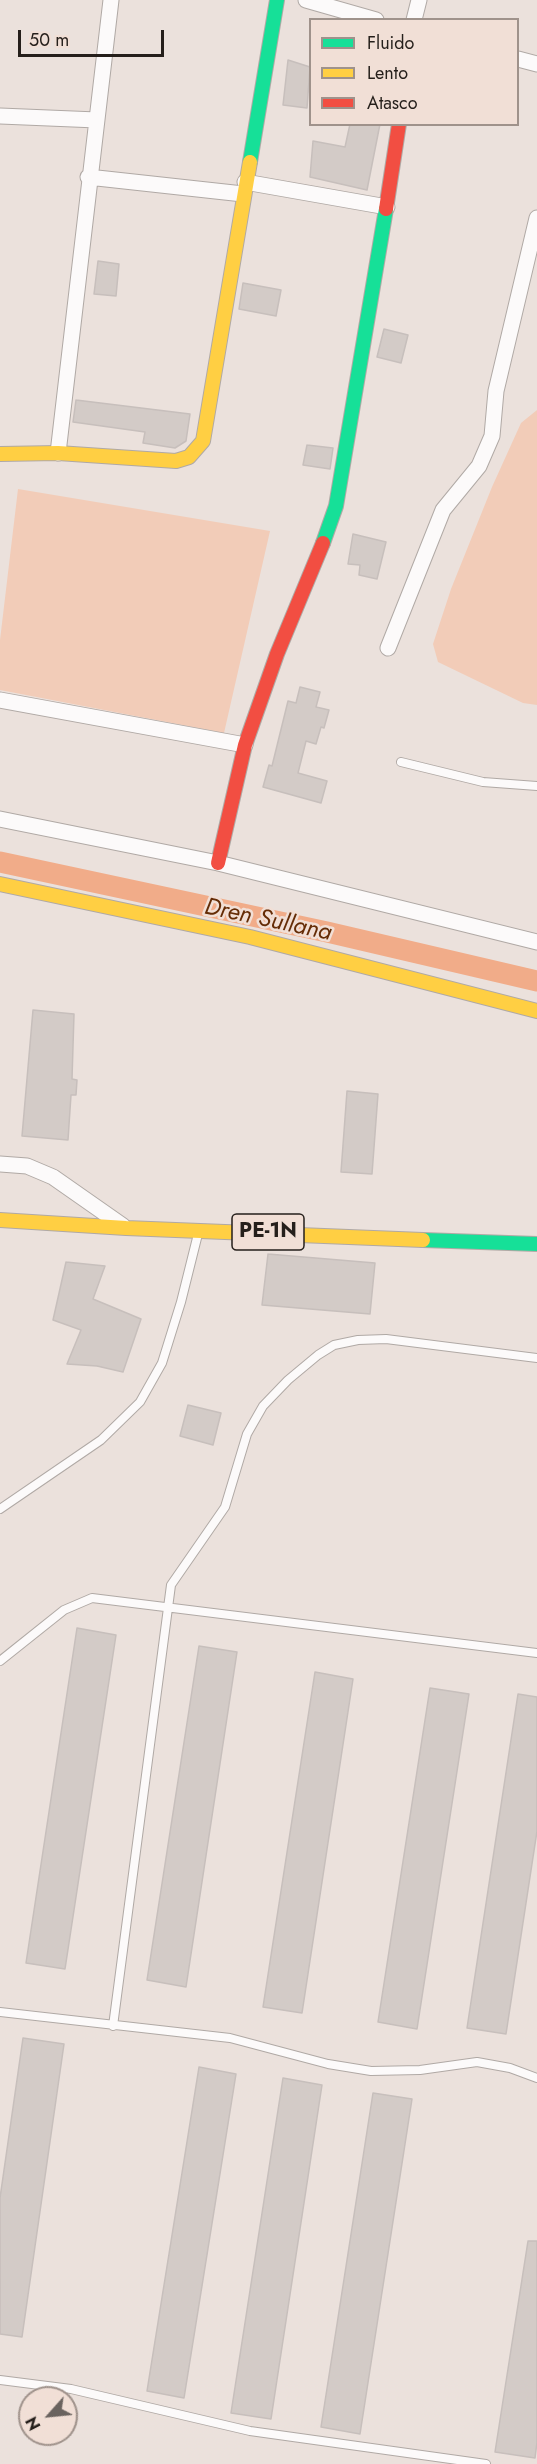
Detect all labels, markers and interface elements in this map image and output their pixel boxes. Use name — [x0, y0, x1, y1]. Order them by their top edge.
scale bar — [21, 18, 166, 56]
legend — [309, 18, 519, 126]
text: 50 m — [29, 27, 69, 53]
text: Fluido — [367, 30, 414, 56]
text: Lento — [367, 60, 408, 86]
text: Atasco — [367, 90, 418, 116]
water label: Dren Sullana — [202, 893, 334, 949]
road number: PE-1N — [232, 1214, 304, 1250]
north arrow — [18, 2386, 78, 2446]
text: N — [20, 2413, 46, 2434]

